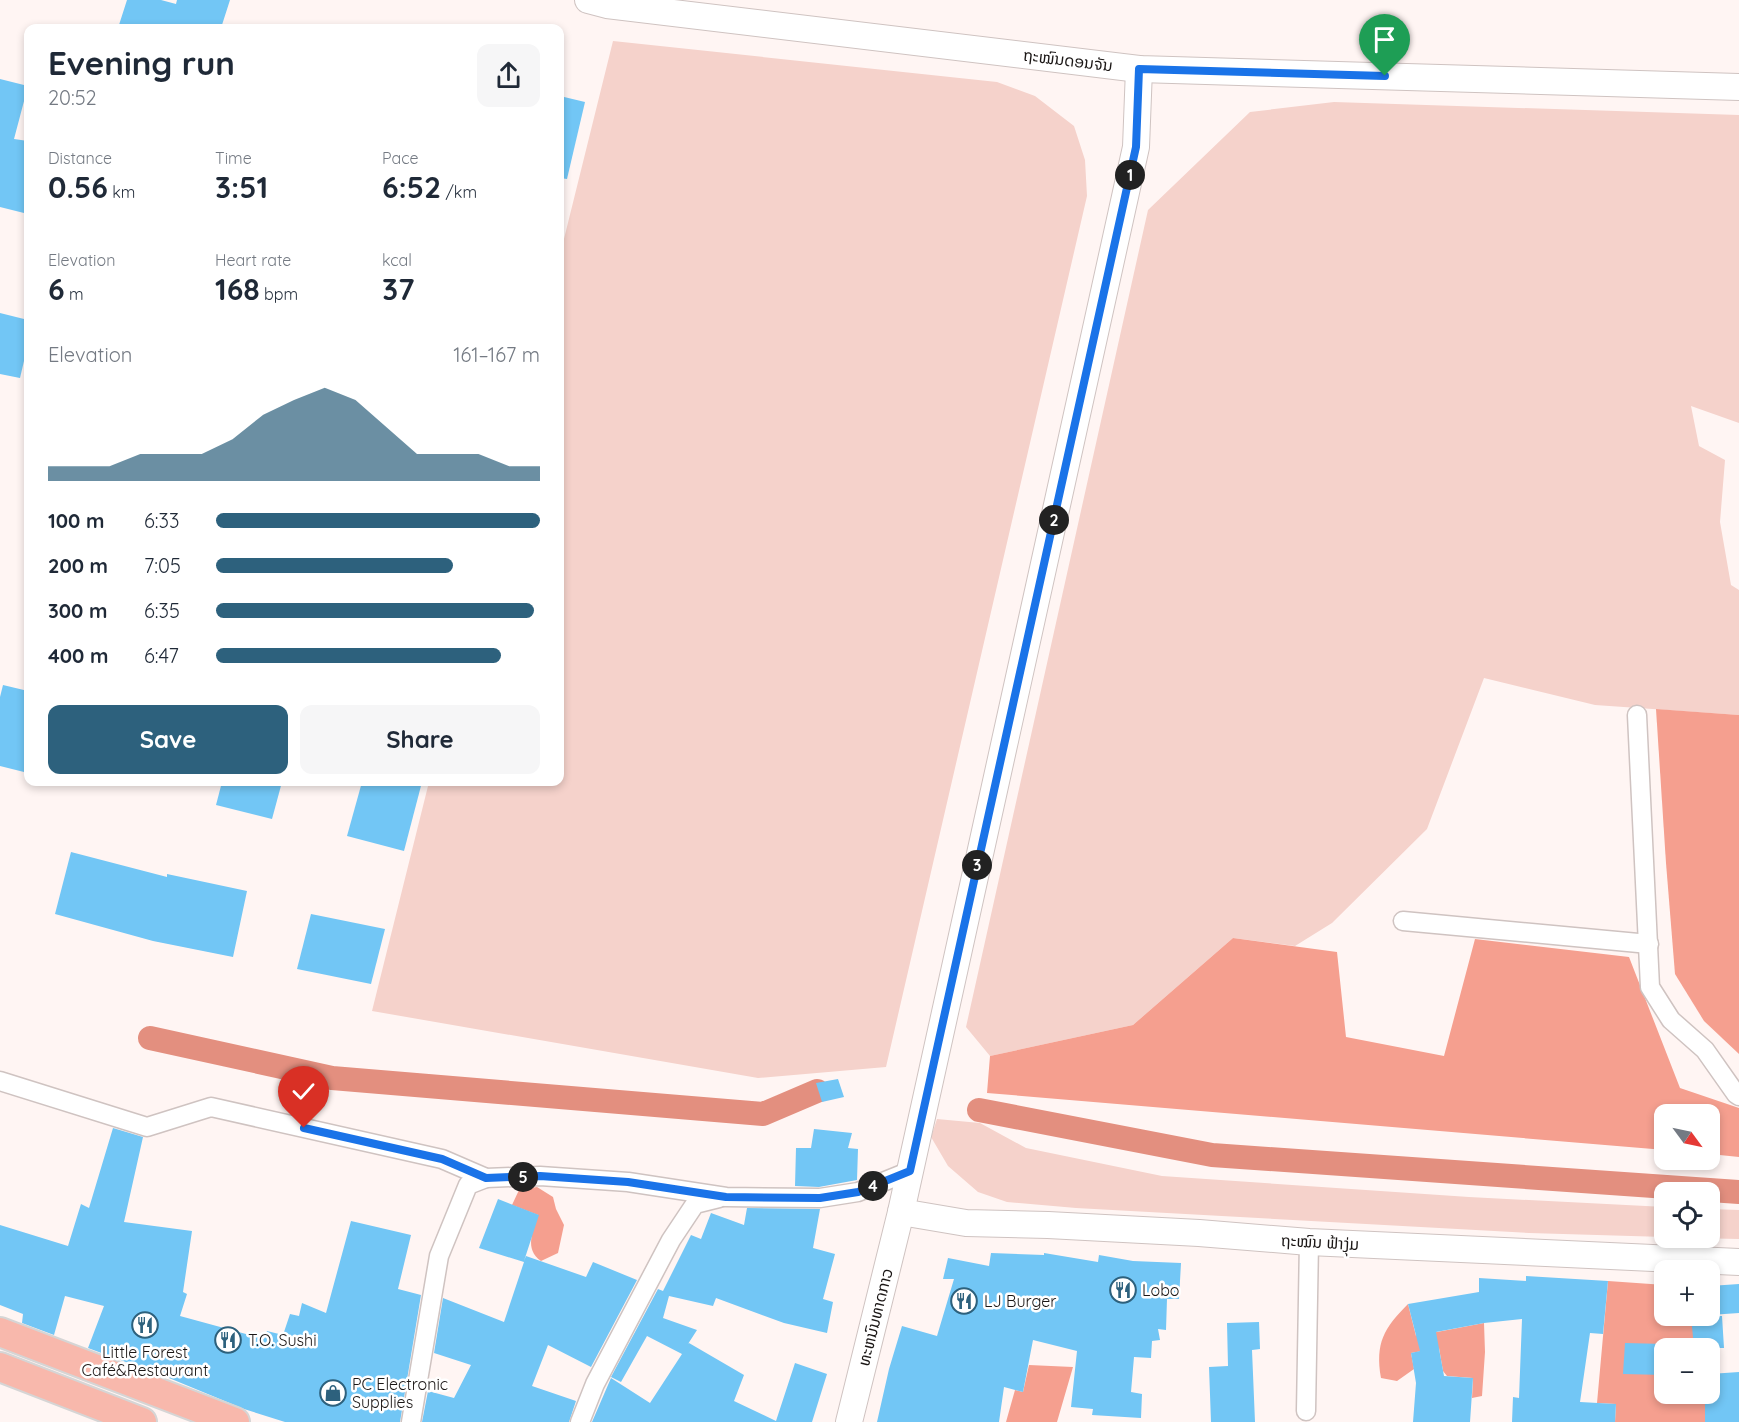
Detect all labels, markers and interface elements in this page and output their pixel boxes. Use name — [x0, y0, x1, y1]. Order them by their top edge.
pin — [1359, 14, 1410, 76]
icon: arrive — [1368, 23, 1401, 56]
text: Evening run — [48, 42, 235, 83]
button: share — [477, 44, 540, 107]
street label: ຖະໝົນດອນຈັນ — [1022, 45, 1114, 75]
text: 20:52 — [48, 85, 97, 110]
text: Distance — [48, 148, 112, 168]
text: Time — [215, 148, 252, 168]
text: Pace — [382, 148, 418, 168]
pin: 1 — [1115, 160, 1145, 190]
text: 1 — [1127, 165, 1133, 185]
text: 0.56 — [48, 168, 108, 206]
text: 3:51 — [215, 168, 268, 206]
text: 6:52 — [382, 168, 441, 206]
text: km — [108, 182, 135, 202]
text: /km — [441, 182, 477, 202]
text: Elevation — [48, 250, 115, 270]
text: Heart rate — [215, 250, 291, 270]
text: kcal — [382, 250, 412, 270]
text: 6 — [48, 270, 65, 308]
text: 168 — [215, 270, 260, 308]
text: 37 — [382, 270, 415, 308]
text: m — [65, 284, 84, 304]
text: bpm — [260, 284, 298, 304]
text: Elevation — [48, 342, 132, 367]
text: 161–167 m — [453, 342, 540, 367]
pin: 2 — [1039, 505, 1069, 535]
text: 100 m — [48, 508, 104, 533]
text: 6:33 — [144, 508, 179, 533]
text: 2 — [1049, 510, 1059, 530]
text: 200 m — [48, 553, 108, 578]
text: 7:05 — [144, 553, 181, 578]
text: 300 m — [48, 598, 107, 623]
text: 6:35 — [144, 598, 180, 623]
text: 400 m — [48, 643, 108, 668]
text: 6:47 — [144, 643, 179, 668]
button: Save — [48, 705, 288, 774]
button: Share — [300, 705, 540, 774]
pin: 3 — [962, 850, 992, 880]
text: 3 — [973, 855, 981, 875]
pin — [278, 1066, 329, 1128]
icon: check — [287, 1075, 320, 1108]
north arrow — [1654, 1104, 1720, 1170]
map controls — [1654, 1104, 1720, 1404]
pin: 5 — [508, 1162, 538, 1192]
text: 5 — [518, 1167, 528, 1187]
pin: 4 — [858, 1171, 888, 1201]
text: 4 — [868, 1176, 878, 1196]
button: locate — [1654, 1182, 1720, 1248]
street label: ຖະໝົນ ຟ້າງຸ່ມ — [1280, 1230, 1360, 1257]
button: + — [1654, 1260, 1720, 1326]
street label: ທະຫນົນທາດກາວ — [853, 1266, 897, 1368]
restaurant icon: Lobo — [1108, 1275, 1138, 1305]
place label: Lobo — [1142, 1280, 1180, 1300]
restaurant icon: LJ Burger — [949, 1286, 979, 1316]
place label: LJ Burger — [984, 1291, 1056, 1311]
restaurant icon: Little Forest Café&Restaurant — [130, 1310, 160, 1340]
restaurant icon: T.O. Sushi — [213, 1325, 243, 1355]
place label: T.O. Sushi — [248, 1330, 317, 1350]
button: − — [1654, 1338, 1720, 1404]
place label: Little Forest Café&Restaurant — [82, 1342, 208, 1380]
place label: PC Electronic Supplies — [352, 1374, 448, 1412]
shop icon: PC Electronic Supplies — [318, 1378, 348, 1408]

